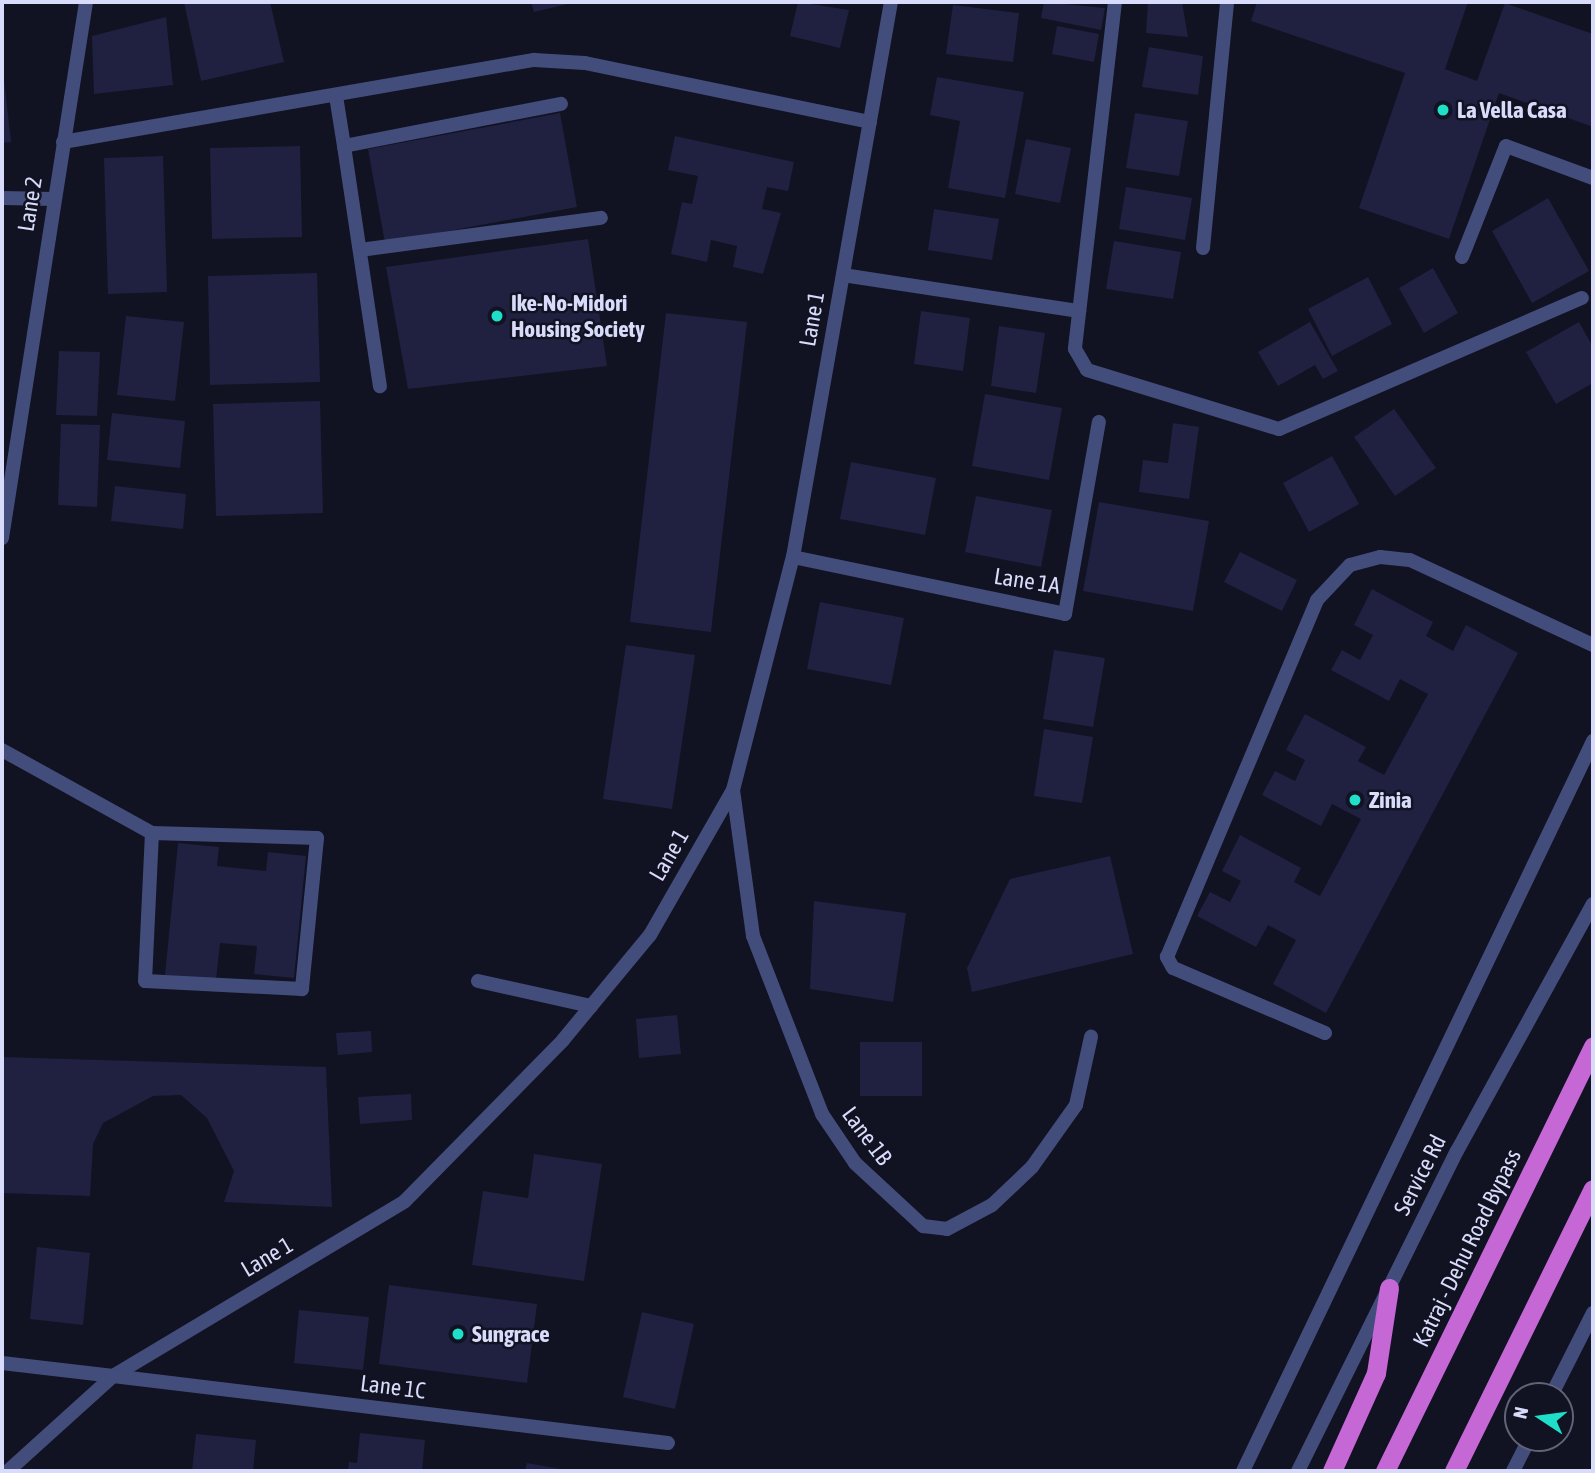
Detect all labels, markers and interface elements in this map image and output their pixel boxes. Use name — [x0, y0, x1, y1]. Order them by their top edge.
place label: La Vella Casa — [1457, 96, 1567, 124]
marker: La Vella Casa — [1435, 102, 1451, 118]
street label: Lane 2 — [12, 175, 48, 233]
place label: Ike-No-Midori Housing Society — [511, 289, 645, 343]
street label: Lane 1 — [794, 289, 830, 349]
marker: Ike-No-Midori Housing Society — [489, 308, 505, 324]
street label: Lane 1A — [992, 562, 1062, 600]
place label: Zinia — [1369, 786, 1412, 814]
marker: Zinia — [1347, 792, 1363, 808]
street label: Lane 1 — [643, 824, 695, 886]
street label: Lane 1B — [836, 1101, 898, 1171]
street label: Service Rd — [1388, 1130, 1452, 1220]
street label: Katraj - Dehu Road Bypass — [1407, 1145, 1527, 1351]
street label: Lane 1 — [236, 1231, 298, 1283]
place label: Sungrace — [472, 1320, 550, 1348]
marker: Sungrace — [450, 1326, 466, 1342]
street label: Lane 1C — [359, 1369, 427, 1405]
north arrow — [1504, 1382, 1574, 1452]
text: N — [1509, 1405, 1532, 1421]

